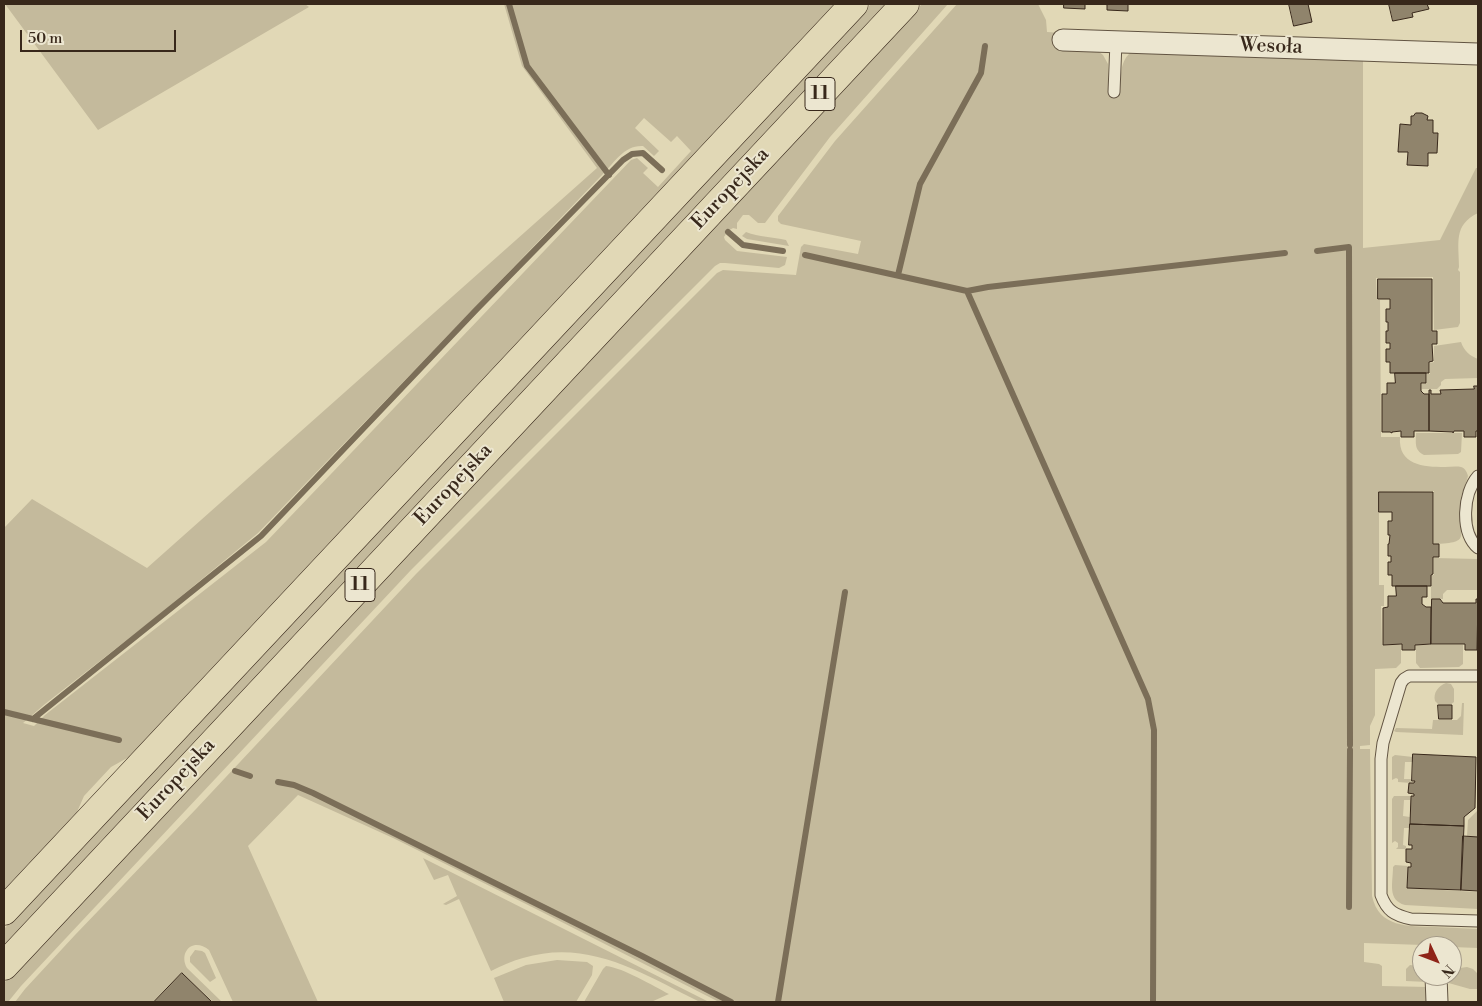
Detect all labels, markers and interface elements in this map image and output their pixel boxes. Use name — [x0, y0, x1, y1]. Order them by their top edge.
scale bar — [22, 20, 179, 52]
text: 50 m — [28, 29, 62, 48]
street label: Wesoła — [1239, 34, 1303, 60]
road number: 11 — [805, 78, 835, 110]
street label: Europejska — [687, 143, 775, 235]
street label: Europejska — [410, 439, 498, 531]
road number: 11 — [345, 568, 375, 602]
street label: Europejska — [133, 734, 221, 826]
north arrow — [1412, 936, 1462, 986]
text: N — [1437, 960, 1458, 981]

